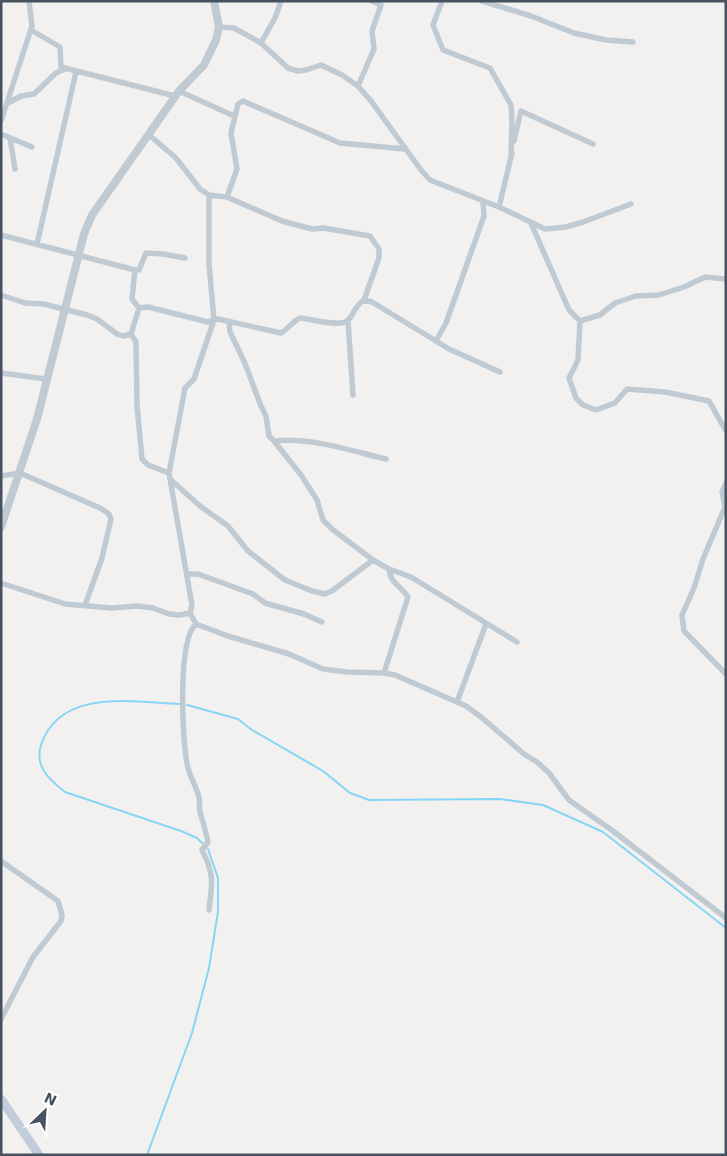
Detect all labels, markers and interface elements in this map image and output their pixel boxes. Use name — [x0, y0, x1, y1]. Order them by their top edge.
north arrow — [20, 1086, 70, 1136]
text: N — [42, 1089, 59, 1109]

